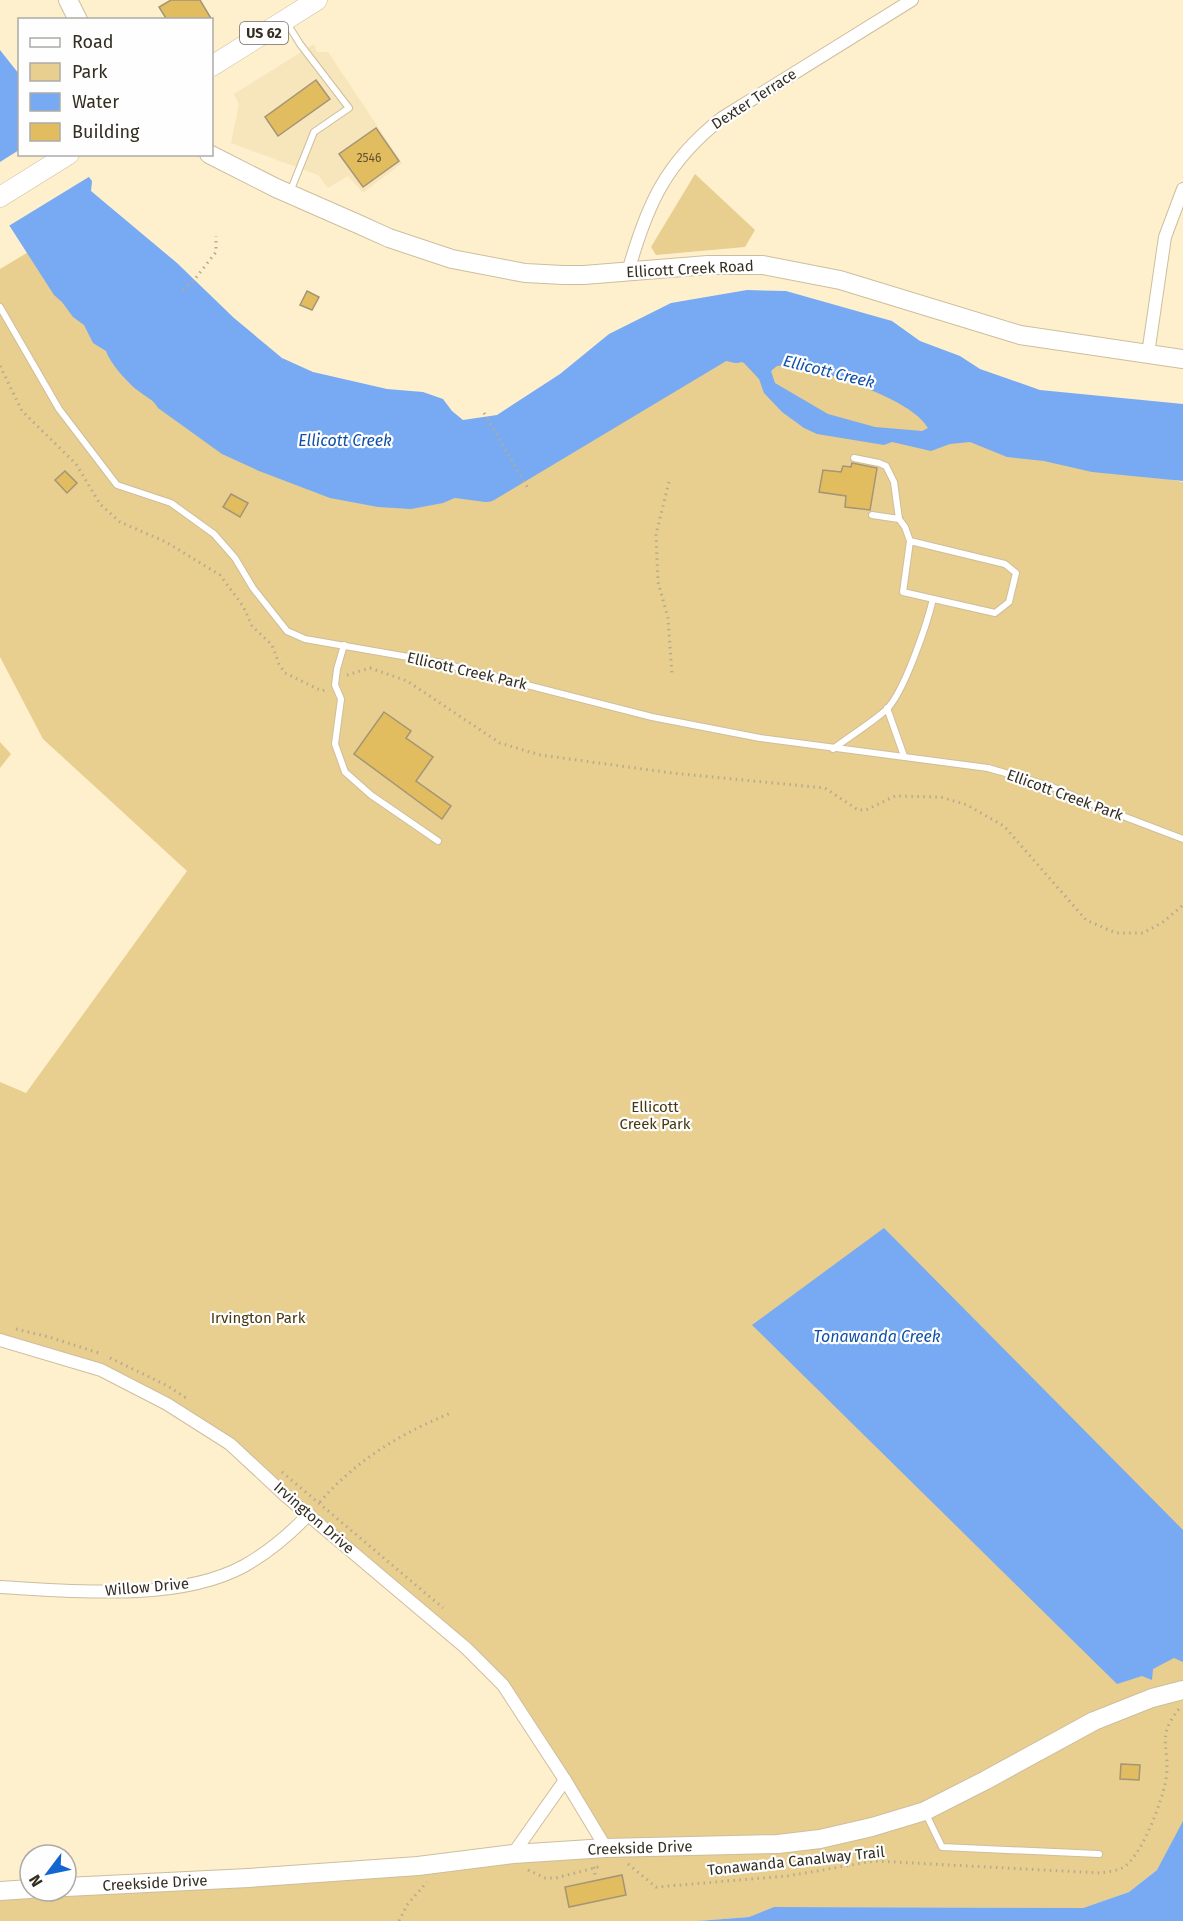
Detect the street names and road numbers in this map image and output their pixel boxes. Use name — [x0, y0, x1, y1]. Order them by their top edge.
road number: US 62 — [240, 22, 288, 44]
street label: Dexter Terrace — [708, 65, 800, 133]
street label: Ellicott Creek Road — [626, 257, 754, 281]
street label: Ellicott Creek Park — [405, 648, 529, 694]
street label: Ellicott Creek Park — [1004, 766, 1126, 824]
street label: Irvington Drive — [270, 1478, 358, 1558]
street label: Willow Drive — [104, 1574, 190, 1600]
street label: Creekside Drive — [587, 1837, 693, 1859]
street label: Tonawanda Canalway Trail — [707, 1843, 886, 1879]
street label: Creekside Drive — [102, 1871, 208, 1895]

